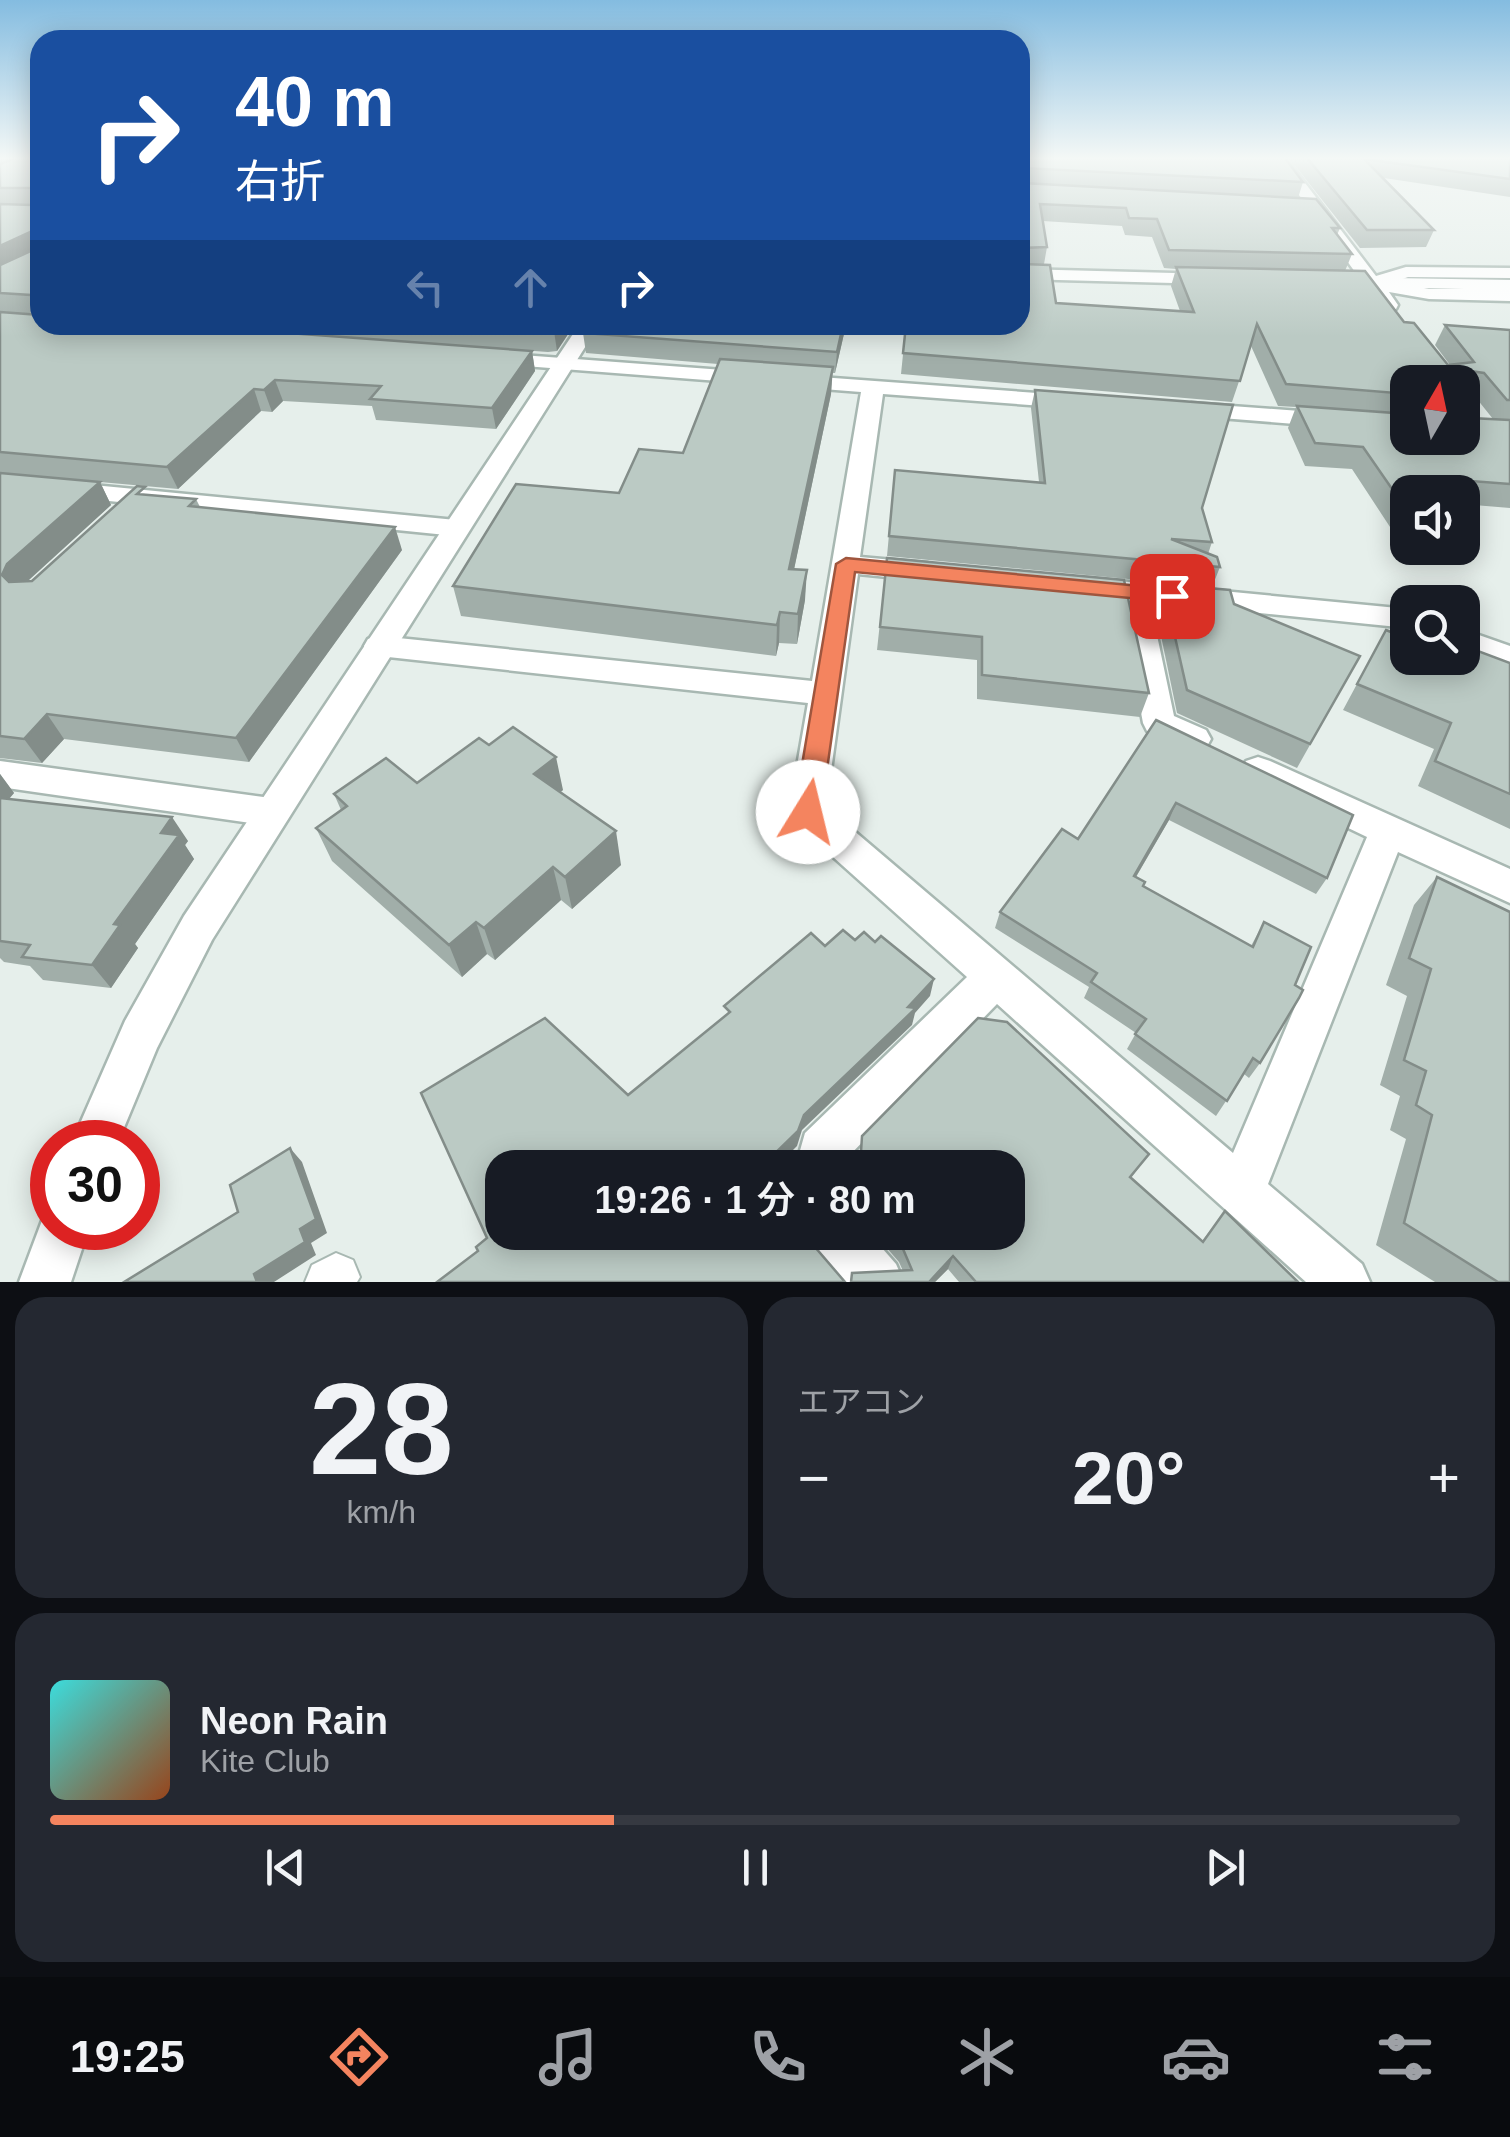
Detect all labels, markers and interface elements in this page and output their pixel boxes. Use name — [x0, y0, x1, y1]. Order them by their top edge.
text: 40 m — [235, 63, 395, 141]
icon: right — [70, 70, 200, 200]
text: 右折 — [235, 156, 325, 207]
icon: left — [398, 260, 453, 315]
icon: ahead — [503, 260, 558, 315]
icon: right — [608, 260, 663, 315]
north arrow — [1390, 365, 1480, 455]
map controls — [1390, 365, 1480, 675]
button: sound — [1390, 475, 1480, 565]
pin — [1130, 554, 1215, 639]
icon: arrive — [1145, 569, 1200, 624]
button: search — [1390, 585, 1480, 675]
position arrow — [756, 760, 860, 864]
speed limit sign: 30 — [30, 1120, 160, 1250]
text: 19:26 · 1 分 · 80 m — [594, 1179, 916, 1221]
text: 28 — [309, 1356, 454, 1502]
text: エアコン — [798, 1384, 926, 1420]
text: 20° — [1072, 1436, 1185, 1520]
text: − — [798, 1447, 830, 1509]
text: + — [1428, 1447, 1460, 1509]
text: km/h — [347, 1494, 416, 1530]
text: Neon Rain — [200, 1700, 388, 1742]
text: Kite Club — [200, 1743, 330, 1779]
icon: previous — [258, 1840, 313, 1895]
icon: pause — [728, 1840, 783, 1895]
icon: next — [1198, 1840, 1253, 1895]
icon: directions — [324, 2022, 394, 2092]
icon: music — [533, 2022, 603, 2092]
icon: phone — [743, 2022, 813, 2092]
icon: climate — [952, 2022, 1022, 2092]
icon: car — [1161, 2022, 1231, 2092]
icon: filters — [1370, 2022, 1440, 2092]
text: 19:25 — [70, 2031, 185, 2082]

